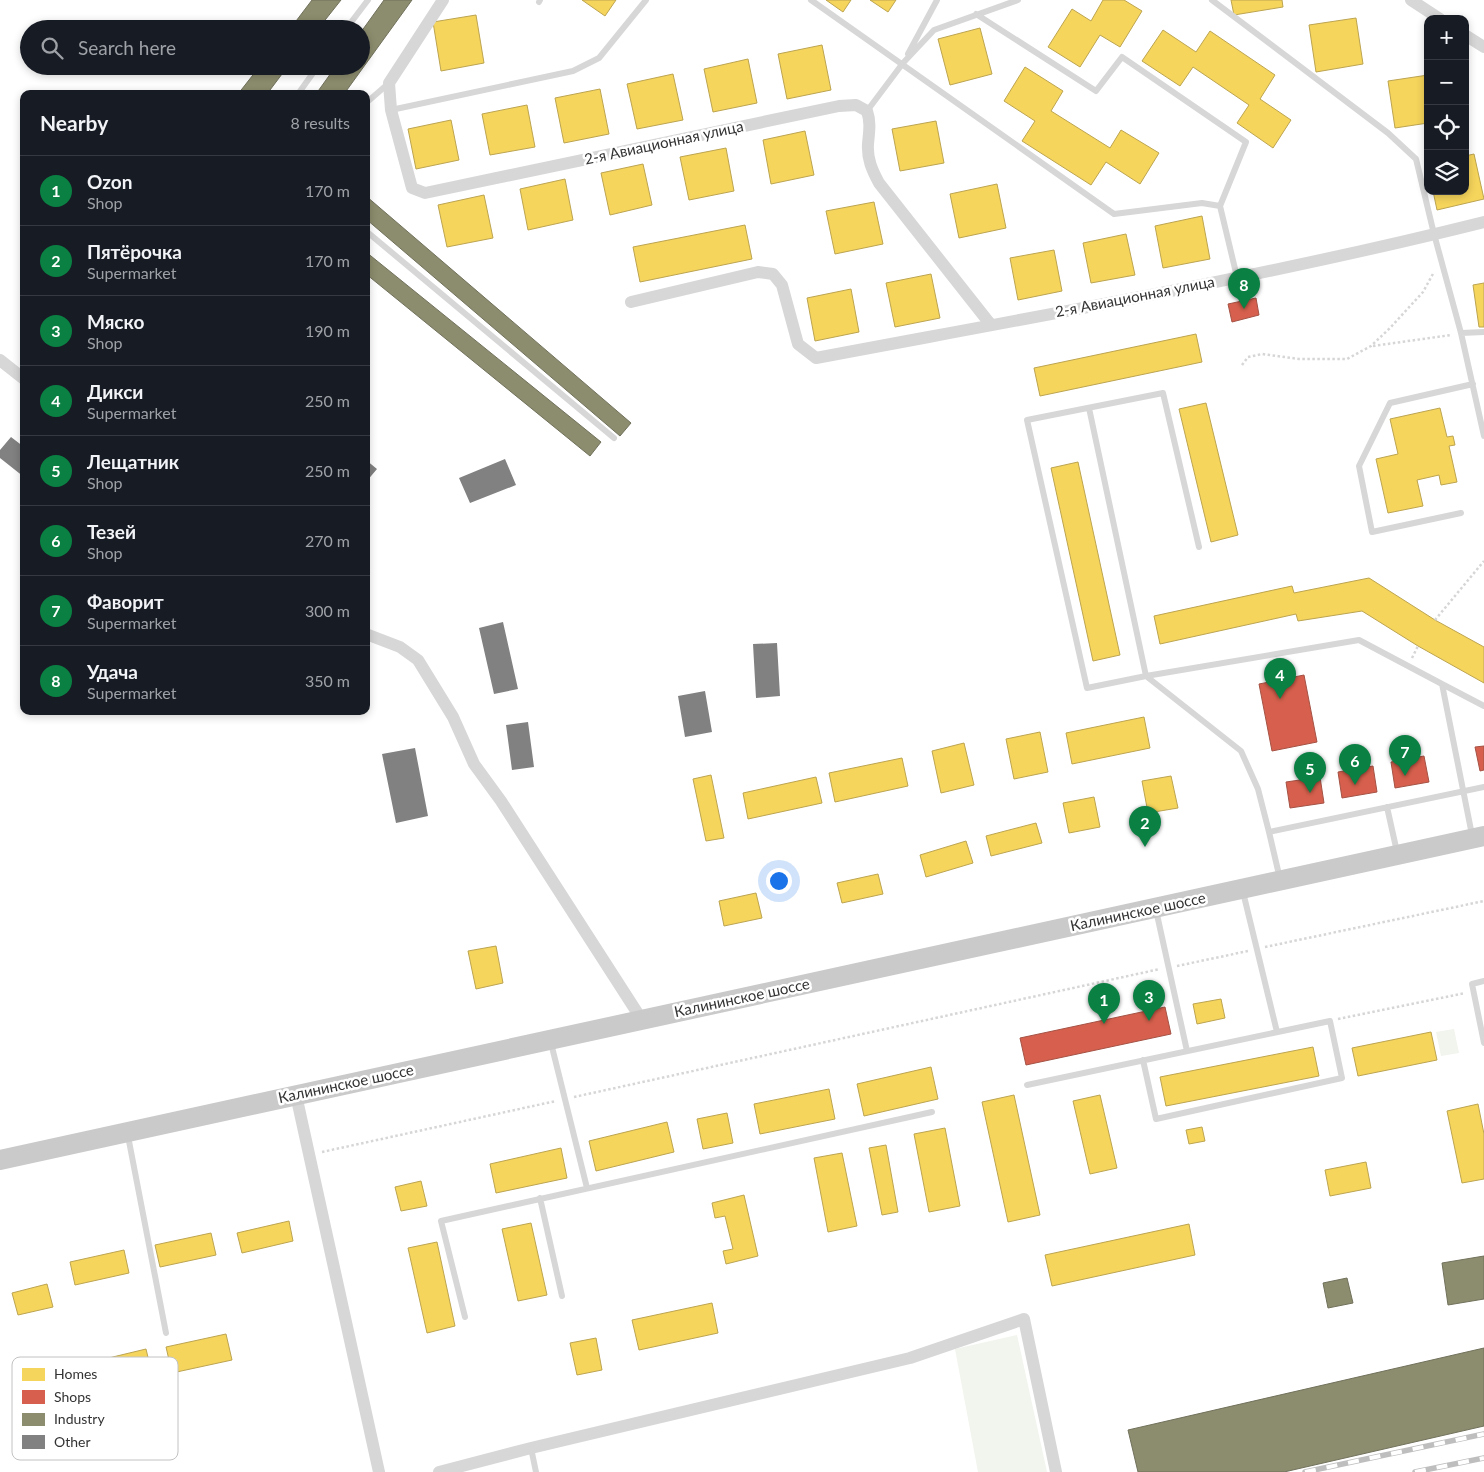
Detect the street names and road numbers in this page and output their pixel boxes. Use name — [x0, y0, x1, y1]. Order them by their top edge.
street label: 2-я Авиационная улица — [583, 116, 745, 168]
street label: 2-я Авиационная улица — [1054, 272, 1216, 320]
street label: Калининское шоссе — [1068, 888, 1207, 934]
street label: Калининское шоссе — [672, 974, 811, 1020]
street label: Калининское шоссе — [276, 1060, 415, 1106]

